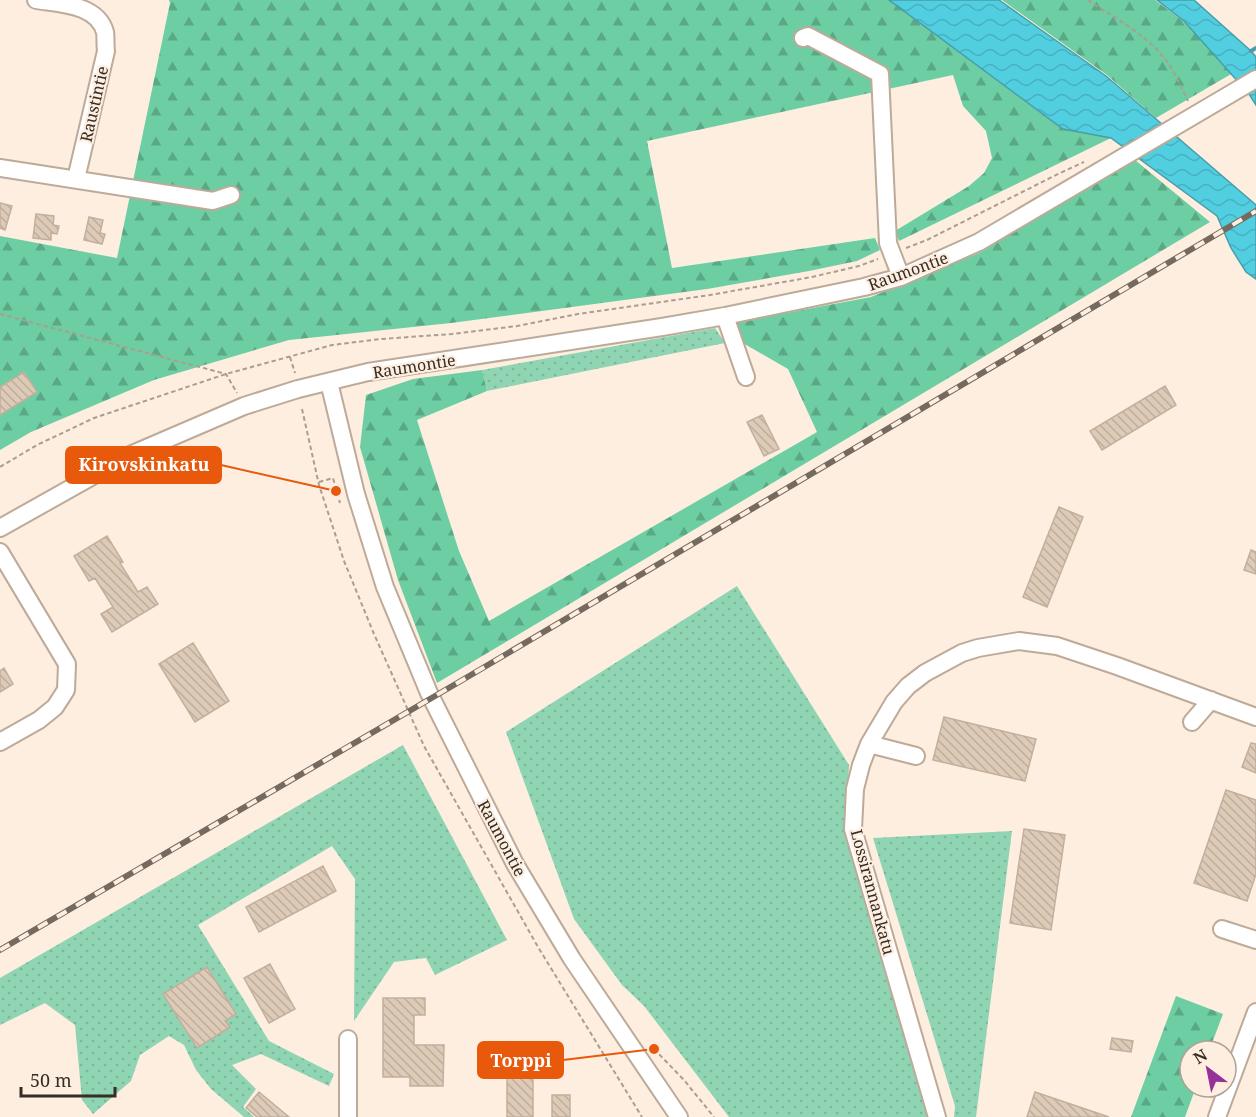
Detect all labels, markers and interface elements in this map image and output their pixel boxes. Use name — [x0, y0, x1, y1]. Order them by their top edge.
street label: Raustintie — [75, 64, 113, 144]
street label: Raumontie — [865, 246, 951, 296]
street label: Raumontie — [371, 349, 457, 383]
callout: Kirovskinkatu — [66, 447, 221, 483]
text: Kirovskinkatu — [79, 452, 209, 476]
street label: Raumontie — [473, 796, 531, 880]
street label: Lossirannankatu — [846, 827, 900, 957]
north arrow — [1178, 1039, 1238, 1099]
callout: Torppi — [478, 1042, 563, 1078]
text: N — [1189, 1043, 1212, 1069]
text: Torppi — [490, 1048, 552, 1072]
scale bar — [21, 1060, 116, 1098]
text: 50 m — [30, 1068, 72, 1092]

